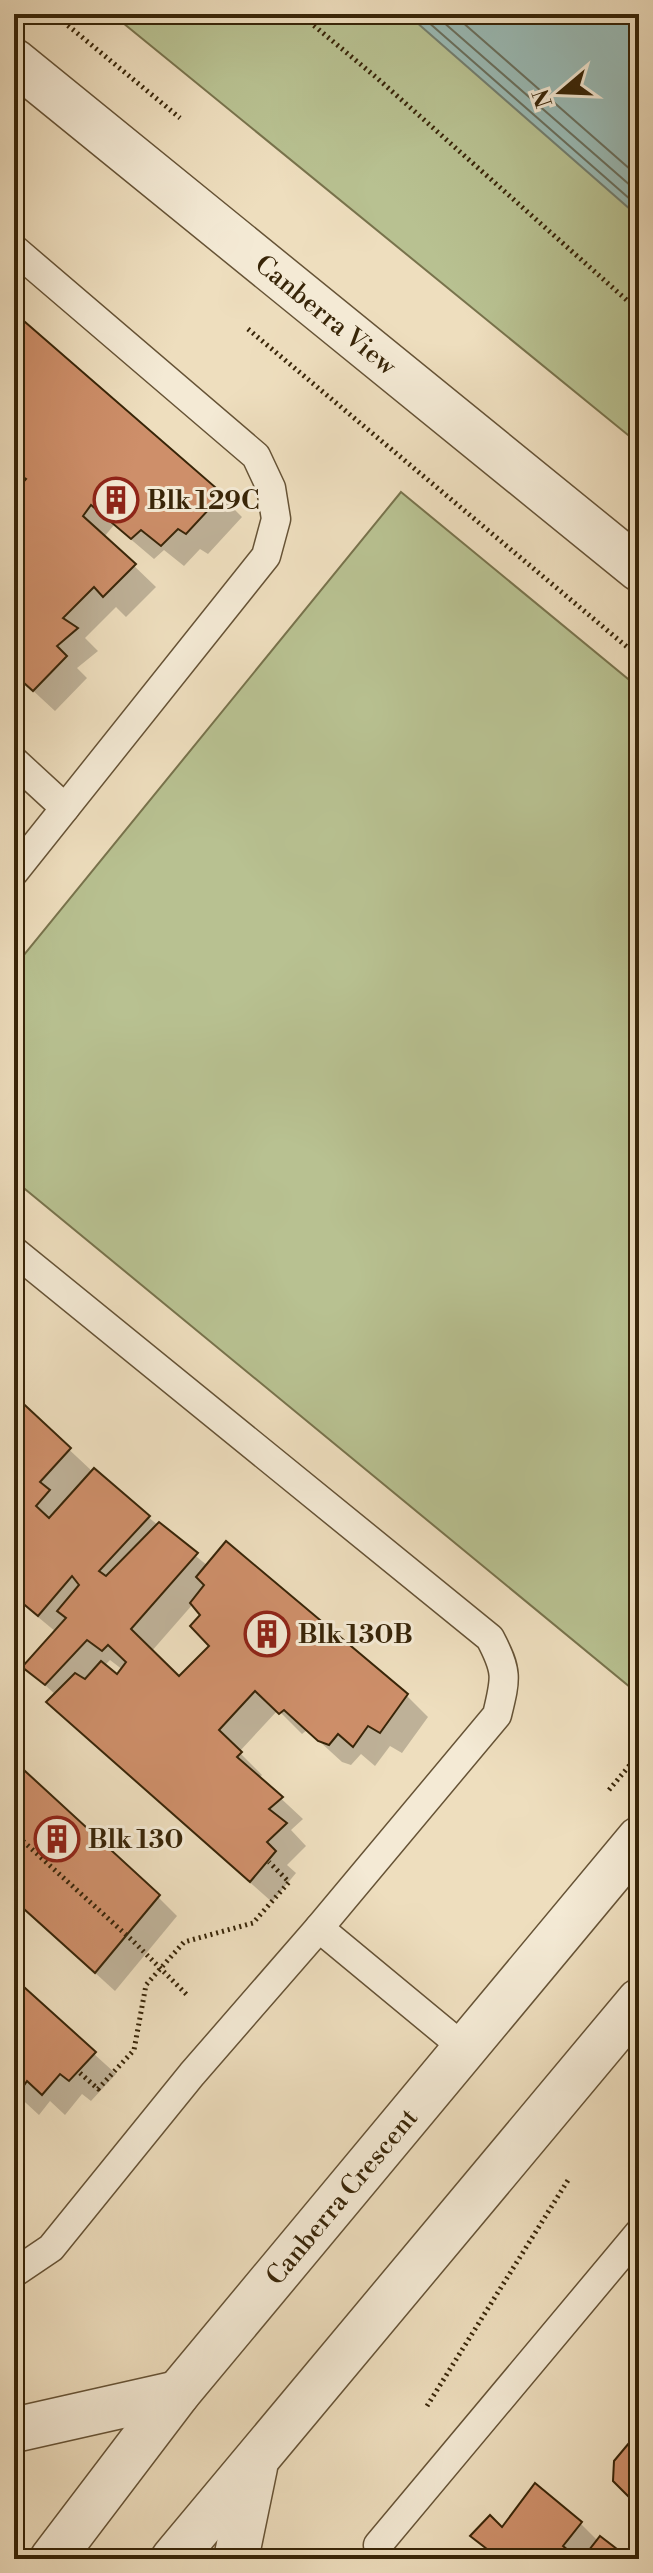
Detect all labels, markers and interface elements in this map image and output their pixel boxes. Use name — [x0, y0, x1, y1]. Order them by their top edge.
north arrow — [521, 52, 601, 132]
text: N — [528, 85, 559, 111]
street label: Canberra View — [248, 248, 403, 383]
building icon: Blk 129C — [92, 476, 140, 524]
place label: Blk 129C — [147, 485, 259, 517]
building icon: Blk 130B — [243, 1610, 291, 1658]
place label: Blk 130B — [298, 1619, 413, 1651]
building icon: Blk 130 — [33, 1815, 81, 1863]
place label: Blk 130 — [88, 1824, 183, 1856]
street label: Canberra Crescent — [259, 2102, 425, 2292]

